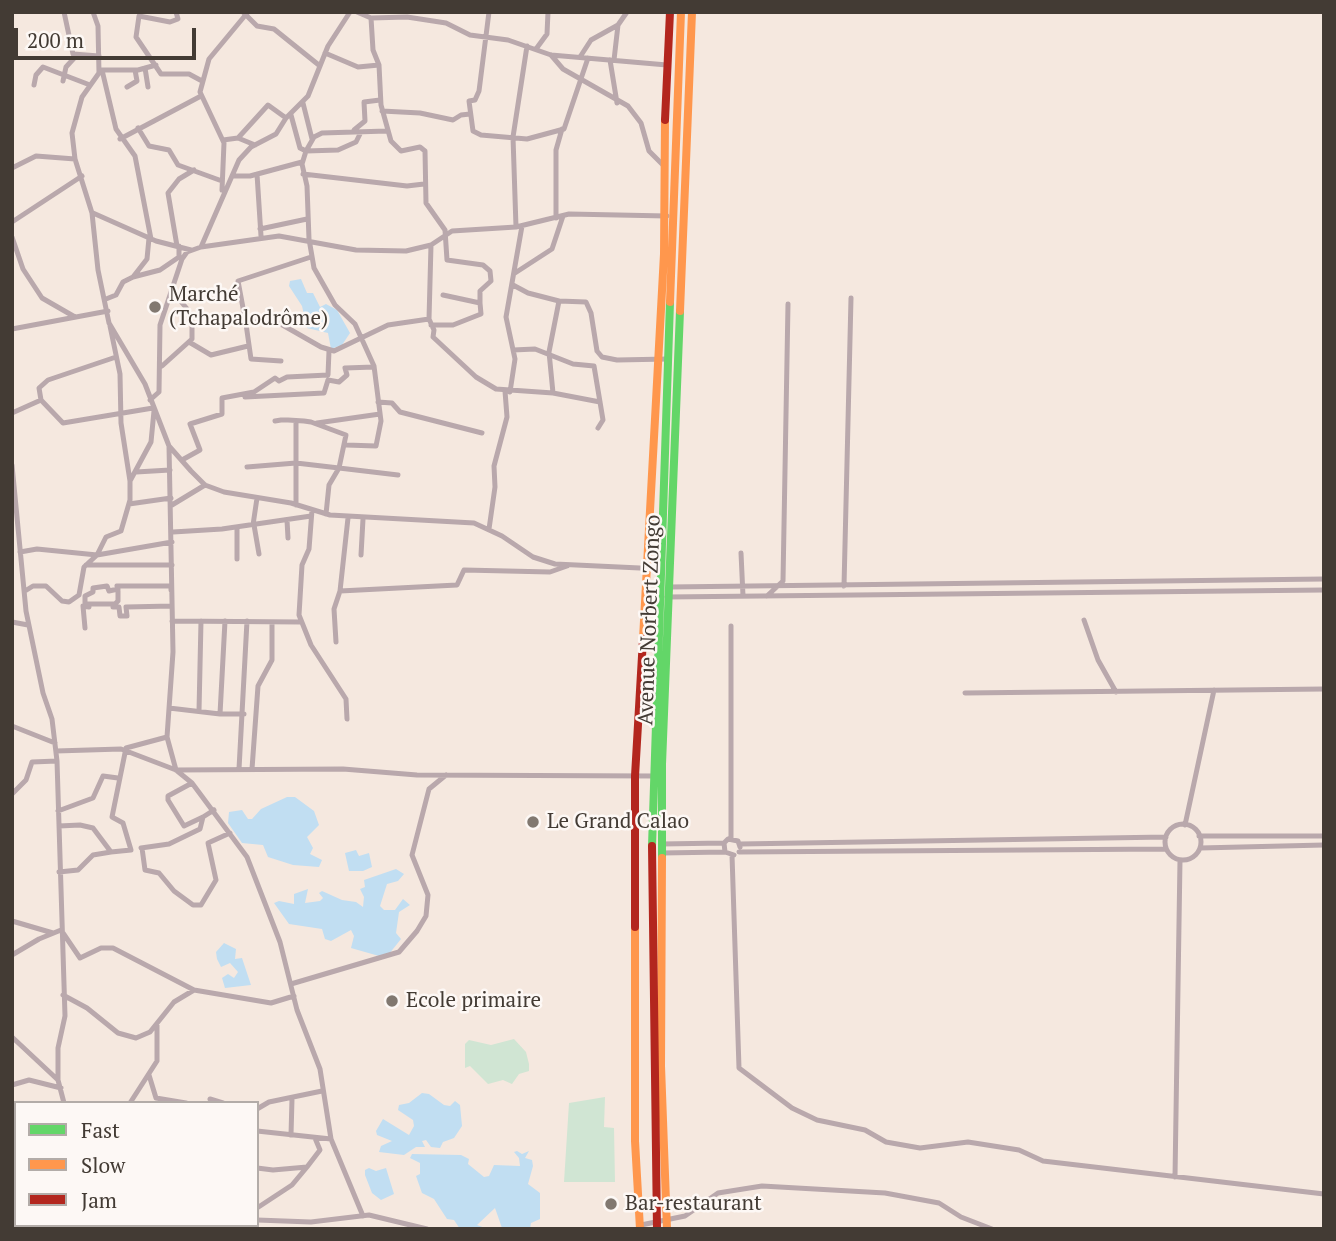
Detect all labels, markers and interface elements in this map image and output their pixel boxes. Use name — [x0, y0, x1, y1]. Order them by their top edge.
scale bar — [18, 14, 200, 58]
text: 200 m — [27, 26, 84, 54]
place label: Marché (Tchapalodrôme) — [169, 282, 328, 332]
marker: Marché (Tchapalodrôme) — [147, 299, 163, 315]
street label: Avenue Norbert Zongo — [634, 514, 666, 726]
place label: Le Grand Calao — [547, 809, 689, 835]
marker: Le Grand Calao — [525, 814, 541, 830]
place label: Ecole primaire — [406, 988, 541, 1014]
marker: Ecole primaire — [384, 993, 400, 1009]
legend — [14, 1101, 259, 1227]
text: Fast — [81, 1116, 120, 1144]
text: Slow — [81, 1151, 125, 1179]
text: Jam — [81, 1186, 117, 1214]
place label: Bar-restaurant — [625, 1191, 762, 1217]
marker: Bar-restaurant — [603, 1196, 619, 1212]

